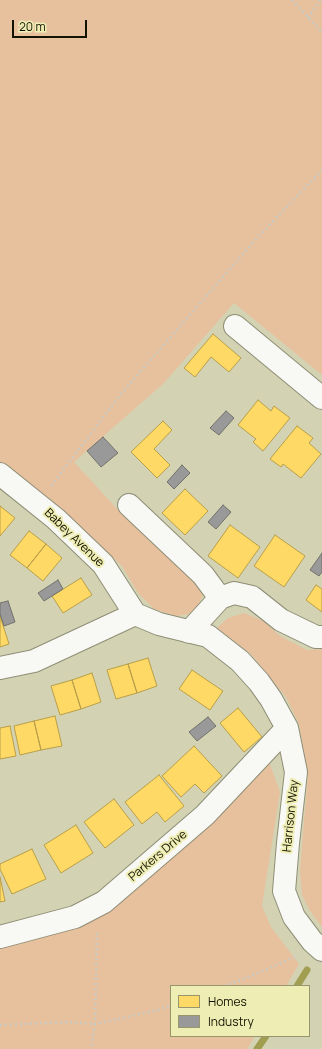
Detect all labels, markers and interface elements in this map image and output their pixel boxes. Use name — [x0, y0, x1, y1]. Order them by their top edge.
scale bar — [14, 12, 89, 38]
text: 20 m — [19, 18, 46, 35]
street label: Babey Avenue — [41, 506, 107, 570]
street label: Harrison Way — [280, 779, 302, 853]
street label: Parkers Drive — [126, 827, 190, 885]
legend — [170, 985, 310, 1037]
text: Homes — [208, 993, 247, 1010]
text: Industry — [208, 1013, 254, 1030]

